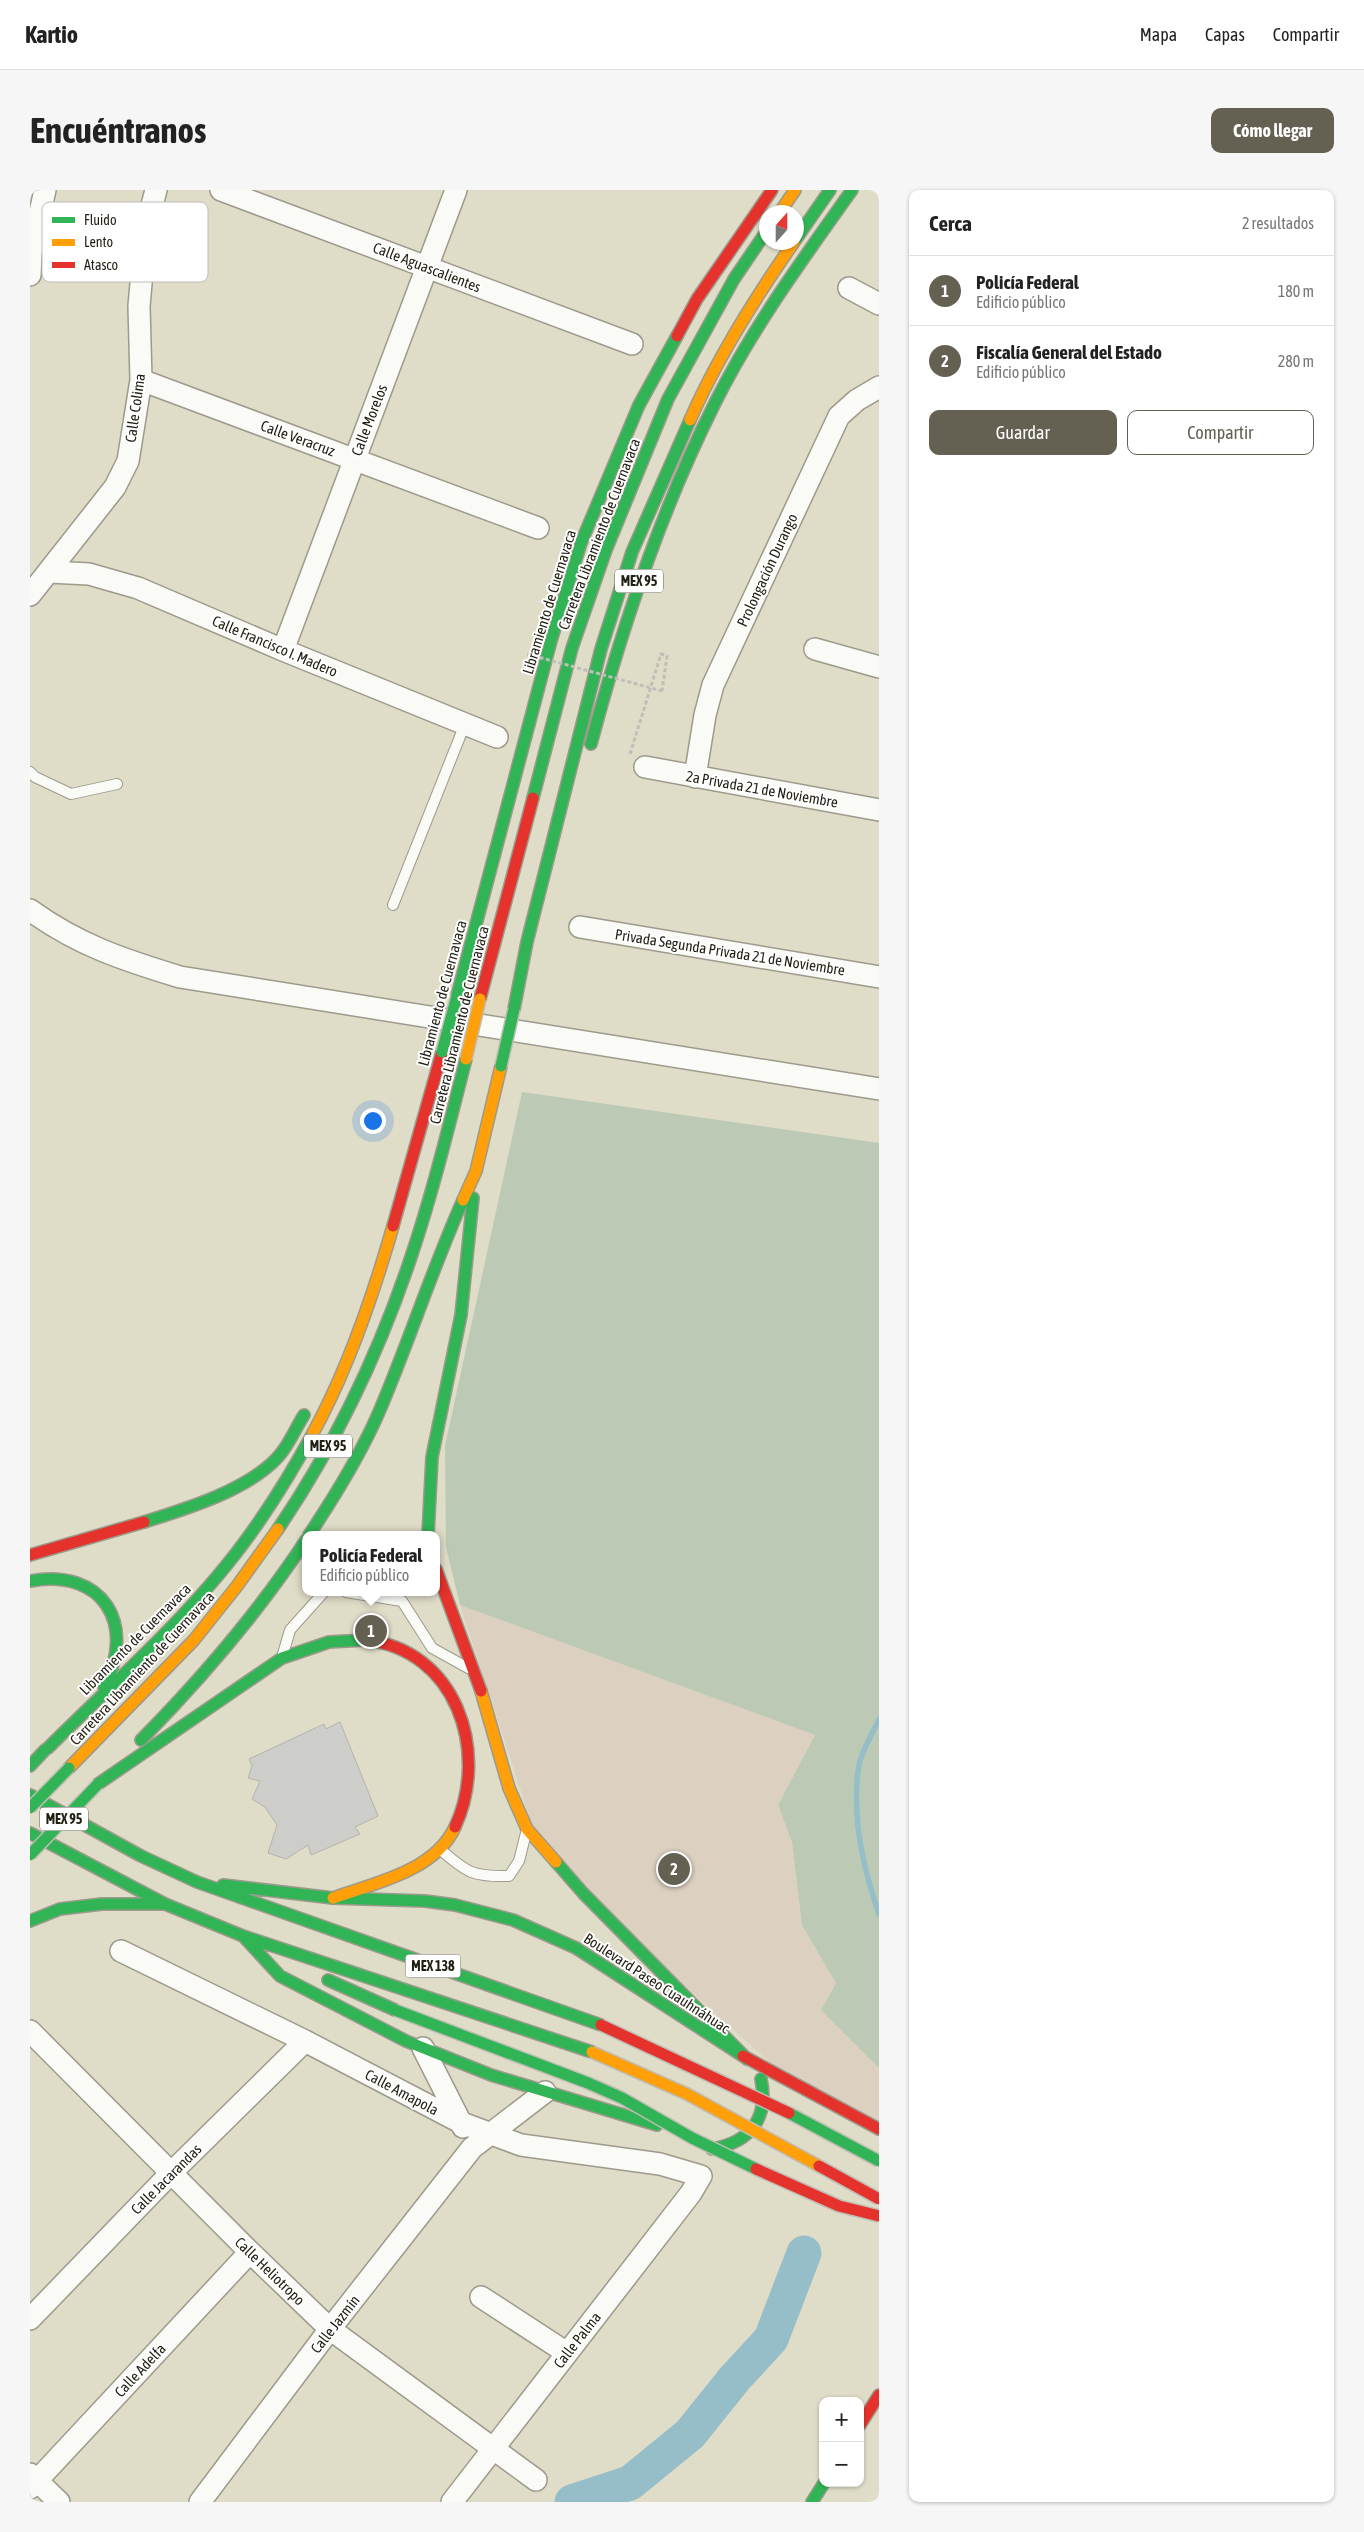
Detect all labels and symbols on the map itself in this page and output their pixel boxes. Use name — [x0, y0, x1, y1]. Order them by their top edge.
legend — [42, 202, 208, 282]
north arrow — [759, 205, 804, 250]
text: Fluido — [84, 212, 117, 228]
text: Lento — [84, 234, 113, 250]
street label: Calle Aguascalientes — [371, 239, 483, 295]
text: Atasco — [84, 257, 118, 273]
street label: Calle Colima — [122, 372, 148, 444]
street label: Calle Morelos — [348, 382, 390, 458]
street label: Calle Veracruz — [259, 417, 338, 459]
street label: Carretera Libramiento de Cuernavaca — [555, 436, 643, 632]
street label: Prolongación Durango — [733, 511, 801, 629]
street label: Libramiento de Cuernavaca — [519, 528, 579, 676]
road number: MEX 95 — [615, 570, 663, 592]
street label: Calle Francisco I. Madero — [210, 612, 340, 680]
street label: 2a Privada 21 de Noviembre — [685, 767, 839, 811]
street label: Libramiento de Cuernavaca — [414, 918, 470, 1068]
street label: Carretera Libramiento de Cuernavaca — [426, 924, 492, 1126]
street label: Privada Segunda Privada 21 de Noviembre — [614, 925, 846, 979]
your location — [360, 1108, 386, 1134]
road number: MEX 95 — [304, 1434, 352, 1458]
street label: Libramiento de Cuernavaca — [76, 1580, 194, 1698]
street label: Carretera Libramiento de Cuernavaca — [66, 1588, 218, 1748]
pin: 1 — [355, 1612, 387, 1650]
road number: MEX 95 — [40, 1808, 88, 1830]
pin: 2 — [658, 1850, 690, 1888]
street label: Boulevard Paseo Cuauhnáhuac — [581, 1929, 733, 2037]
road number: MEX 138 — [406, 1954, 460, 1978]
street label: Calle Amapola — [362, 2066, 442, 2118]
street label: Calle Jacarandas — [127, 2140, 205, 2218]
street label: Calle Heliotropo — [232, 2234, 308, 2308]
street label: Calle Jazmín — [307, 2292, 363, 2356]
street label: Calle Palma — [550, 2309, 604, 2371]
street label: Calle Adelfa — [111, 2340, 169, 2400]

